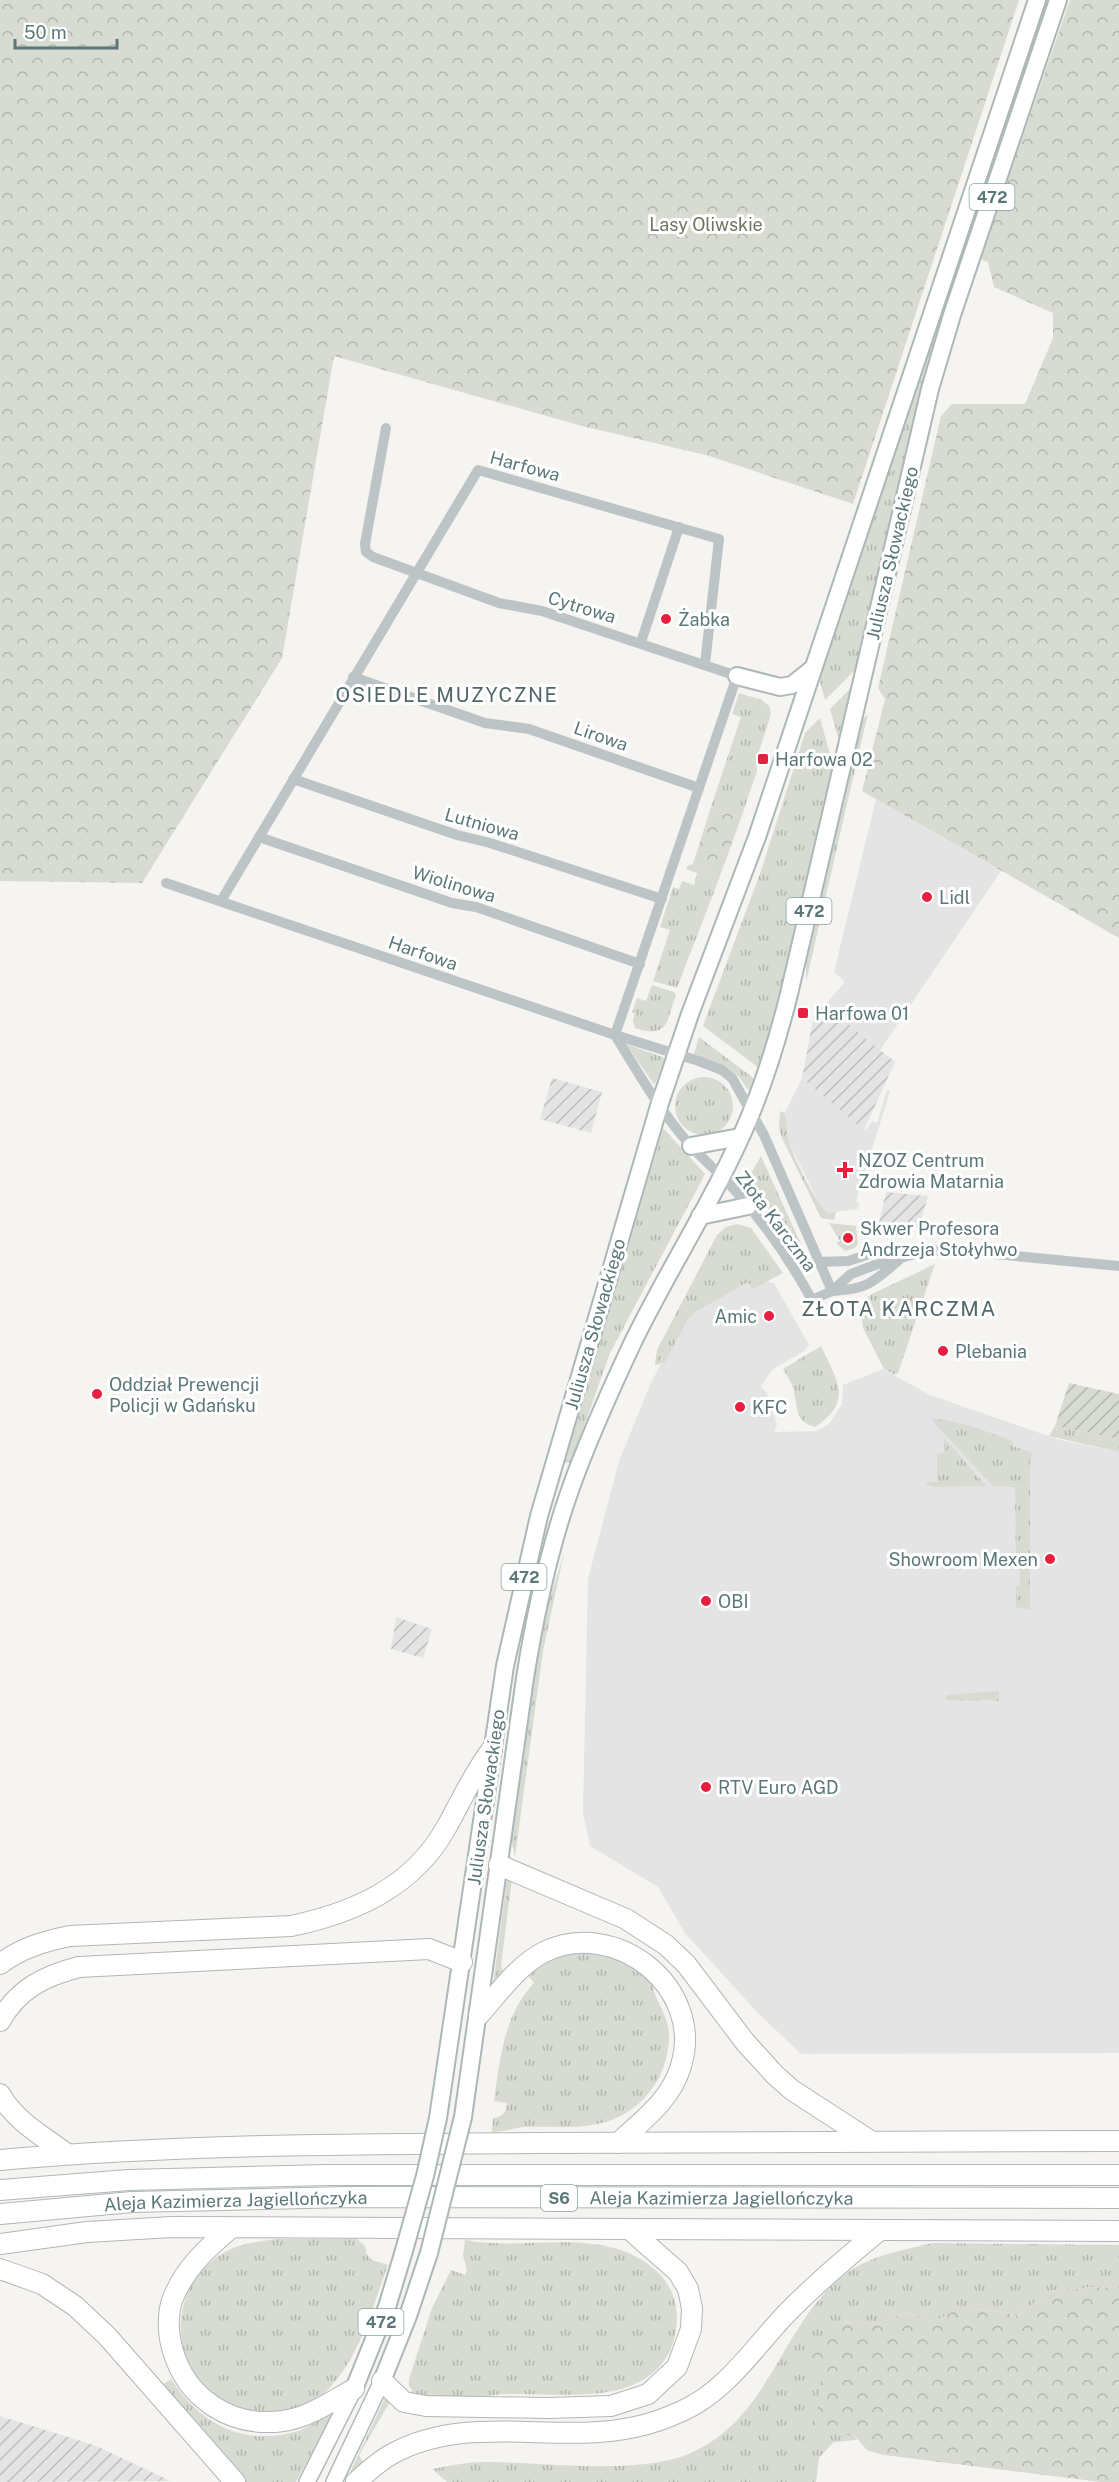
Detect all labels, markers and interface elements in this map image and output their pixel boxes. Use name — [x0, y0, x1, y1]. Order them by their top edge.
scale bar — [15, 12, 117, 50]
text: 50 m — [24, 22, 67, 43]
road number: 472 — [970, 184, 1014, 210]
park label: Lasy Oliwskie — [649, 214, 763, 235]
street label: Harfowa — [488, 447, 562, 485]
street label: Juliusza Słowackiego — [862, 464, 922, 642]
street label: Cytrowa — [546, 587, 618, 627]
place label: Żabka — [678, 608, 730, 630]
marker: Żabka — [659, 612, 673, 626]
district label: OSIEDLE MUZYCZNE — [336, 683, 558, 707]
street label: Lirowa — [571, 717, 631, 755]
place label: Harfowa 02 — [775, 749, 873, 770]
marker: Harfowa 02 — [756, 752, 770, 766]
street label: Lutniowa — [442, 803, 522, 845]
street label: Wiolinowa — [410, 861, 498, 907]
place label: Lidl — [939, 887, 970, 908]
marker: Lidl — [920, 890, 934, 904]
road number: 472 — [786, 898, 832, 924]
street label: Harfowa — [386, 931, 460, 975]
place label: Harfowa 01 — [815, 1003, 909, 1024]
marker: Harfowa 01 — [796, 1006, 810, 1020]
place label: NZOZ Centrum Zdrowia Matarnia — [858, 1150, 1004, 1192]
marker: NZOZ Centrum Zdrowia Matarnia — [836, 1161, 854, 1179]
street label: Złota Karczma — [731, 1166, 821, 1276]
place label: Skwer Profesora Andrzeja Stołyhwo — [860, 1218, 1017, 1260]
marker: Skwer Profesora Andrzeja Stołyhwo — [841, 1231, 855, 1245]
street label: Juliusza Słowackiego — [560, 1236, 630, 1412]
district label: ZŁOTA KARCZMA — [801, 1296, 997, 1321]
place label: Amic — [714, 1306, 757, 1327]
marker: Amic — [762, 1309, 776, 1323]
place label: Plebania — [955, 1341, 1027, 1362]
marker: Plebania — [936, 1344, 950, 1358]
place label: Oddział Prewencji Policji w Gdańsku — [109, 1374, 259, 1416]
marker: Oddział Prewencji Policji w Gdańsku — [90, 1387, 104, 1401]
place label: KFC — [752, 1397, 787, 1418]
marker: KFC — [733, 1400, 747, 1414]
place label: Showroom Mexen — [888, 1549, 1038, 1570]
marker: Showroom Mexen — [1043, 1552, 1057, 1566]
road number: 472 — [502, 1564, 546, 1590]
place label: OBI — [718, 1591, 749, 1612]
marker: OBI — [699, 1594, 713, 1608]
street label: Juliusza Słowackiego — [463, 1708, 509, 1886]
place label: RTV Euro AGD — [718, 1777, 839, 1798]
marker: RTV Euro AGD — [699, 1780, 713, 1794]
road number: S6 — [541, 2185, 577, 2211]
street label: Aleja Kazimierza Jagiellończyka — [103, 2186, 367, 2215]
street label: Aleja Kazimierza Jagiellończyka — [589, 2187, 853, 2208]
road number: 472 — [358, 2309, 404, 2335]

